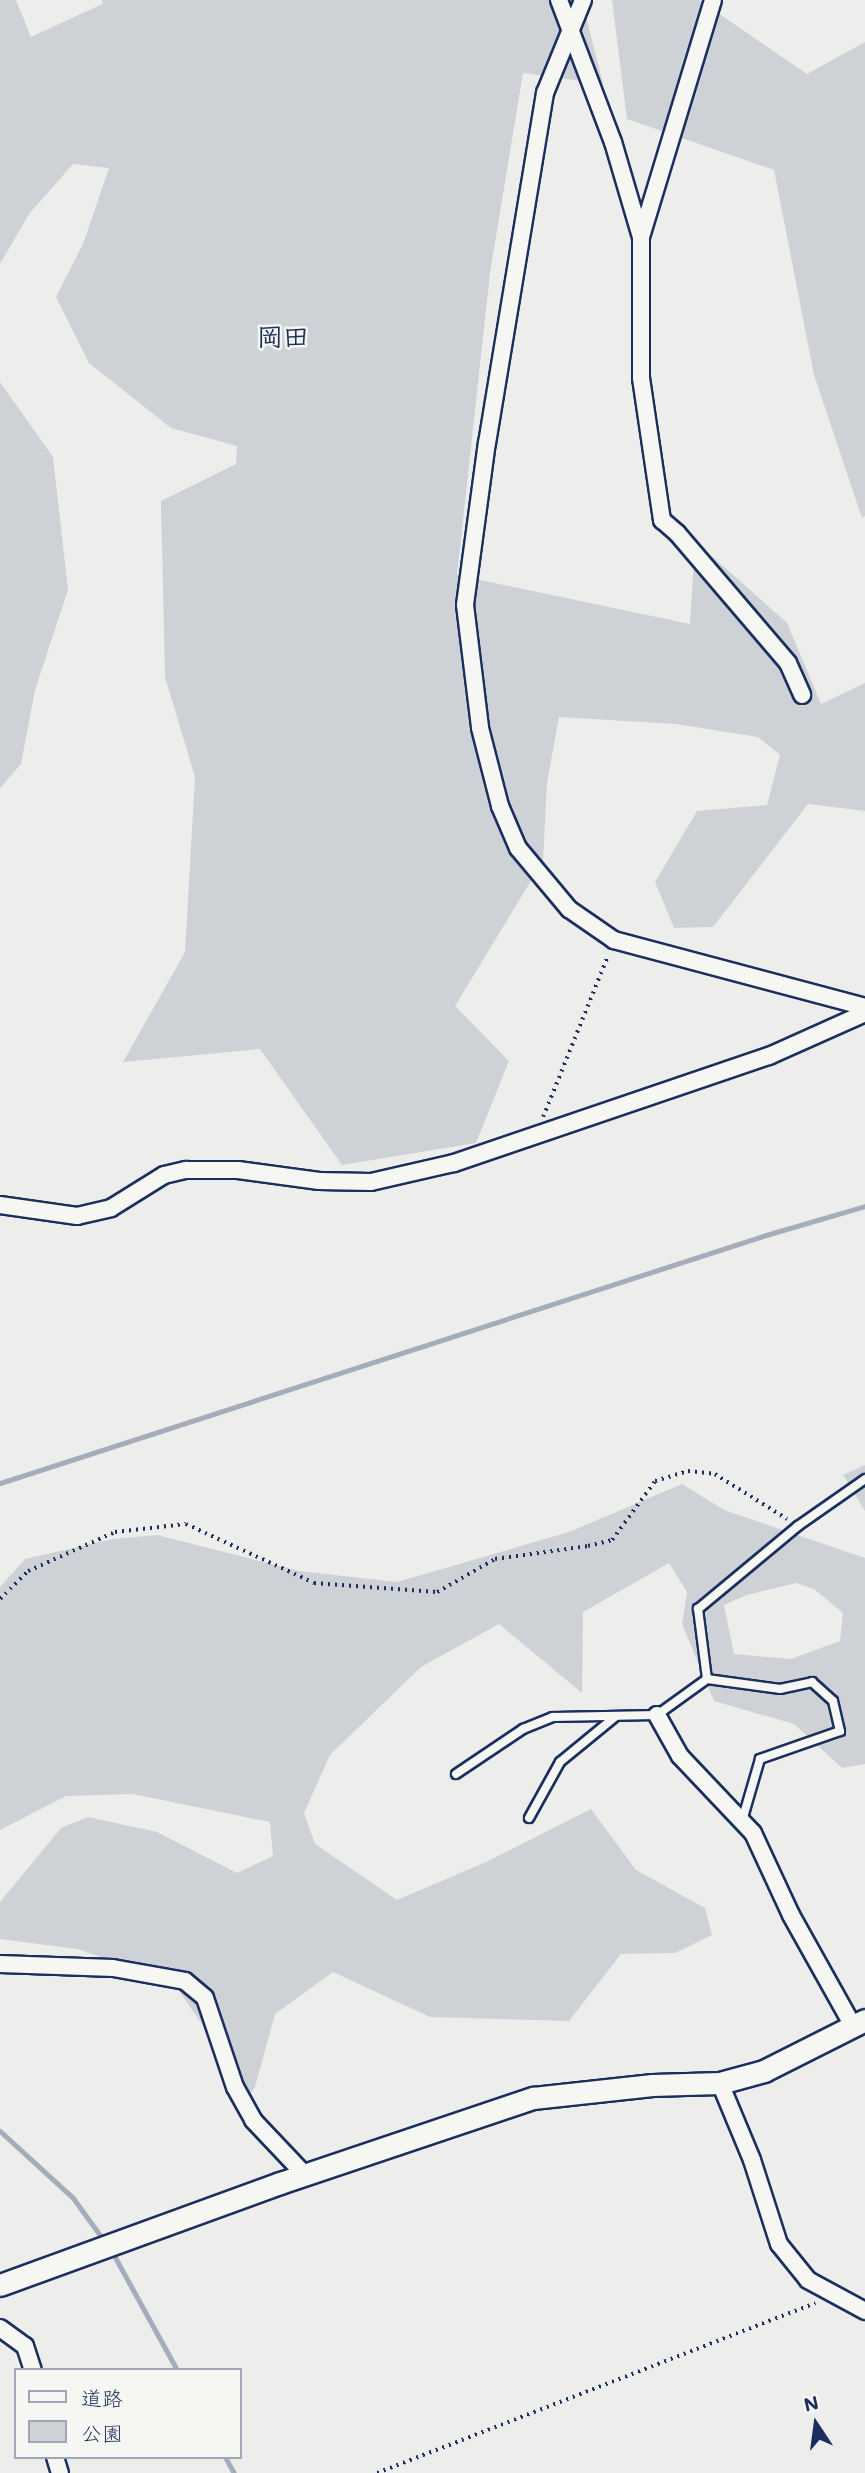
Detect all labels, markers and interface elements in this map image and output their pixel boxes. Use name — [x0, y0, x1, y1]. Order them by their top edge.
district label: 岡田 — [257, 321, 309, 353]
legend — [14, 2368, 242, 2459]
text: 道路 — [81, 2384, 123, 2411]
north arrow — [781, 2389, 851, 2459]
text: N — [801, 2389, 821, 2417]
text: 公園 — [81, 2419, 123, 2446]

